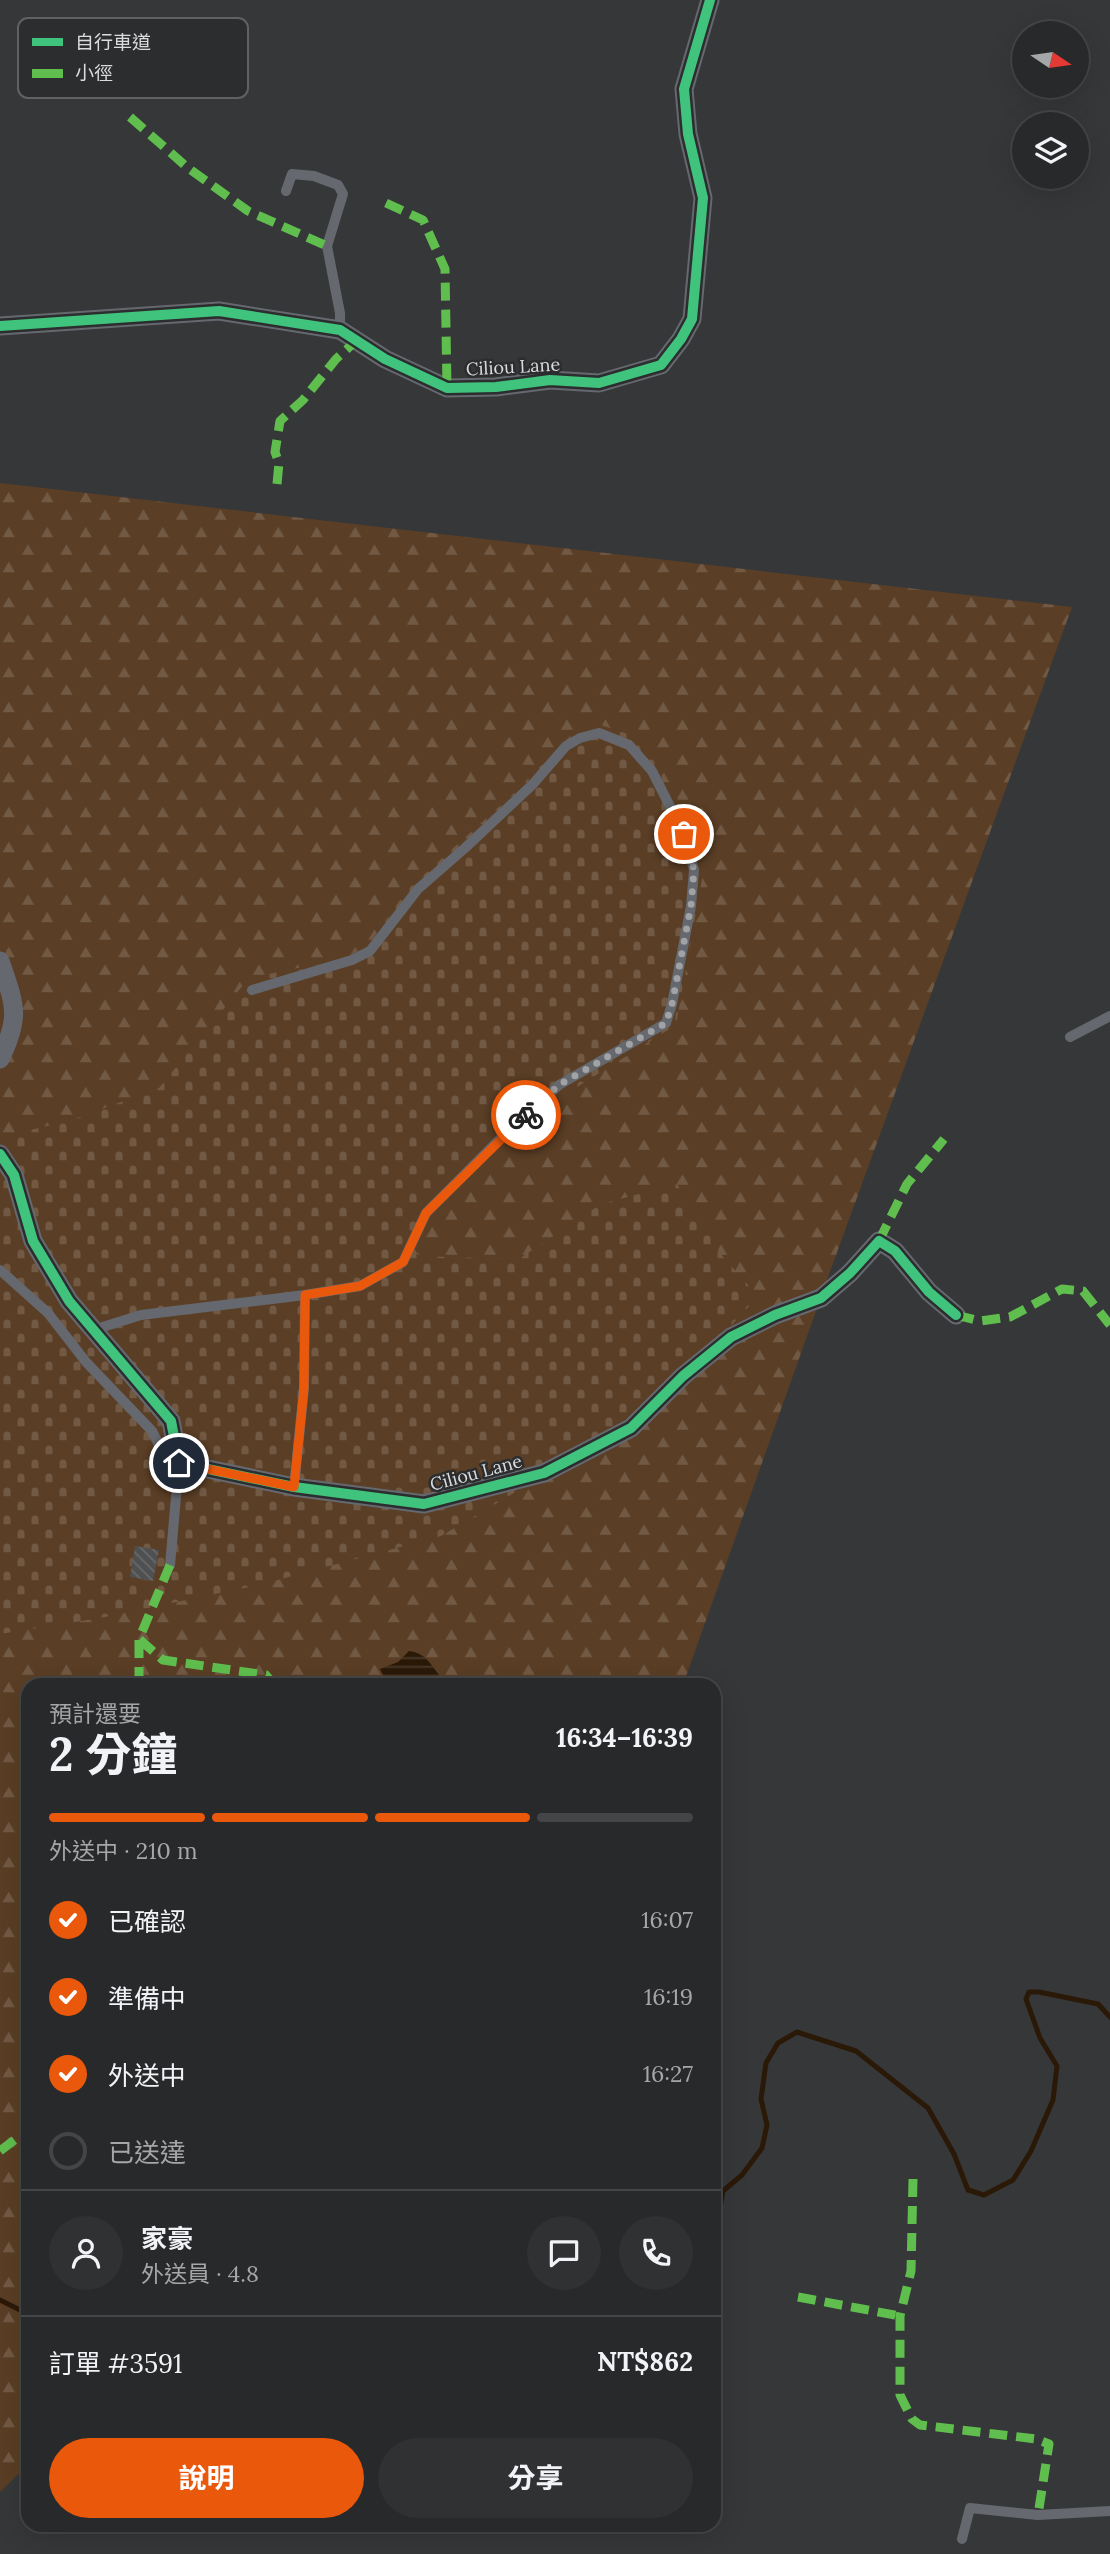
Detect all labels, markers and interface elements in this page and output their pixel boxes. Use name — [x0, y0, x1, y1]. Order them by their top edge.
legend — [18, 18, 248, 98]
north arrow — [1012, 21, 1088, 98]
map controls — [1012, 21, 1089, 189]
text: 自行車道 — [75, 30, 151, 54]
text: 小徑 — [75, 61, 113, 85]
button: layers — [1012, 112, 1089, 189]
street label: Ciliou Lane — [465, 353, 561, 380]
pin — [654, 804, 714, 864]
icon: bag — [665, 815, 703, 853]
courier — [491, 1080, 561, 1150]
icon: bike — [507, 1096, 545, 1134]
pin — [149, 1433, 209, 1493]
icon: home — [160, 1444, 198, 1482]
street label: Ciliou Lane — [427, 1449, 525, 1496]
text: 預計還要 — [49, 1699, 141, 1728]
text: 16:34–16:39 — [556, 1721, 693, 1754]
text: 2 分鐘 — [49, 1725, 178, 1784]
text: 外送中 · 210 m — [49, 1836, 197, 1865]
icon: check — [49, 1901, 87, 1939]
text: 已確認 — [108, 1905, 186, 1938]
text: 16:07 — [641, 1905, 693, 1934]
icon: check — [49, 1978, 87, 2016]
text: 準備中 — [108, 1982, 186, 2015]
text: 16:19 — [644, 1982, 693, 2011]
icon: check — [49, 2055, 87, 2093]
text: 外送中 — [108, 2059, 186, 2092]
text: 16:27 — [643, 2059, 693, 2088]
text: 已送達 — [108, 2136, 186, 2169]
button: person — [49, 2216, 123, 2290]
button: chat — [527, 2216, 601, 2290]
button: phone — [619, 2216, 693, 2290]
text: 家豪 — [141, 2222, 193, 2255]
text: 外送員 · 4.8 — [141, 2259, 259, 2288]
text: NT$862 — [597, 2345, 693, 2378]
text: 訂單 #3591 — [49, 2347, 183, 2380]
button: 說明 — [49, 2438, 364, 2518]
button: 分享 — [378, 2438, 693, 2518]

